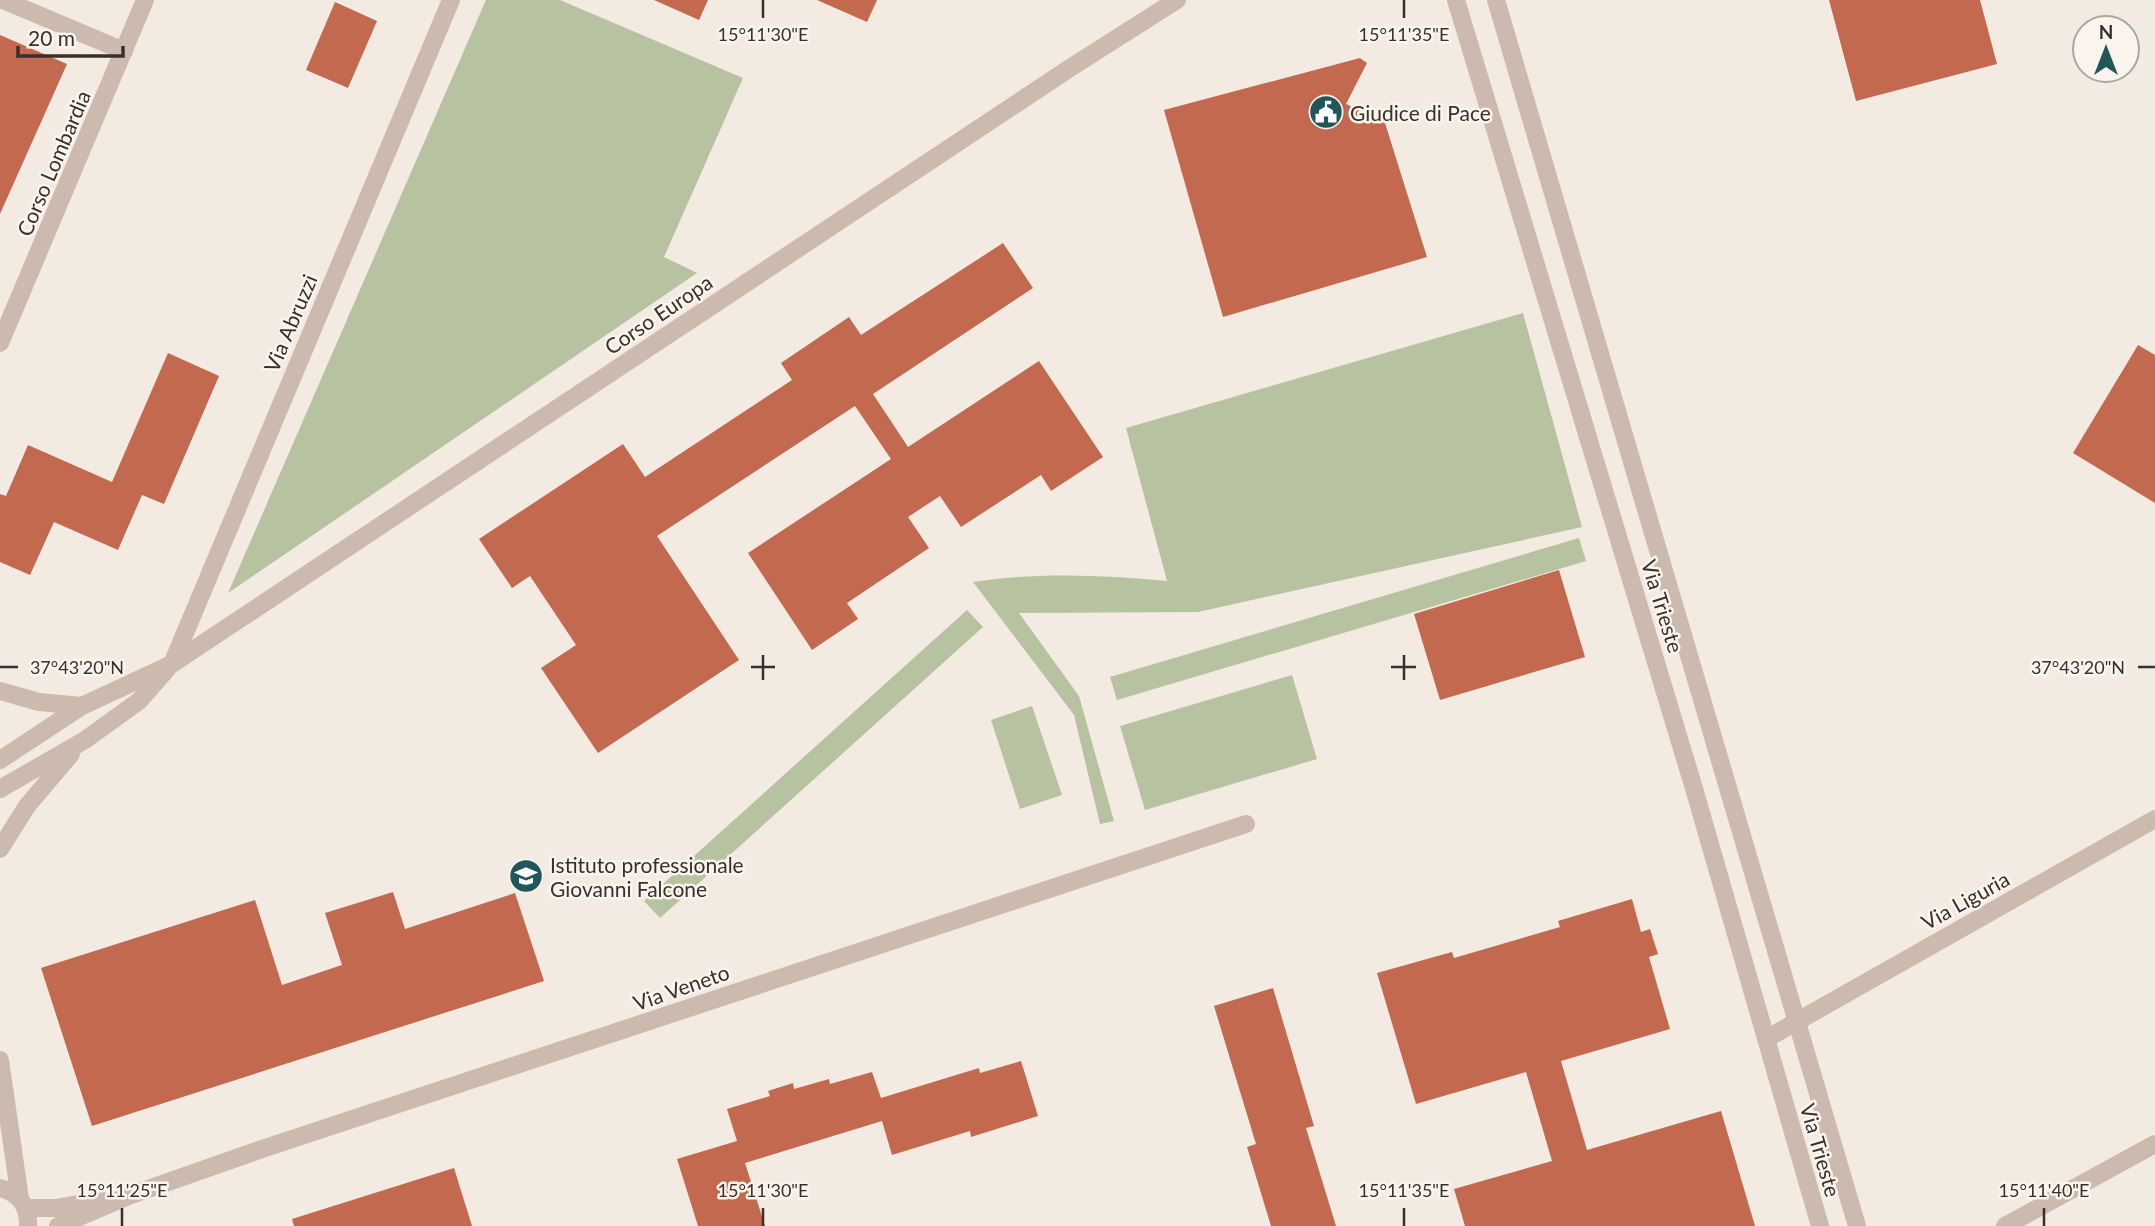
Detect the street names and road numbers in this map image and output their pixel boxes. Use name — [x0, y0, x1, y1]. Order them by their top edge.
street label: Corso Lombardia — [11, 87, 95, 239]
street label: Corso Europa — [599, 269, 717, 359]
street label: Via Abruzzi — [258, 270, 322, 376]
street label: Via Trieste — [1637, 556, 1689, 656]
street label: Via Liguria — [1917, 866, 2013, 934]
street label: Via Veneto — [630, 959, 733, 1015]
street label: Via Trieste — [1796, 1100, 1846, 1200]

